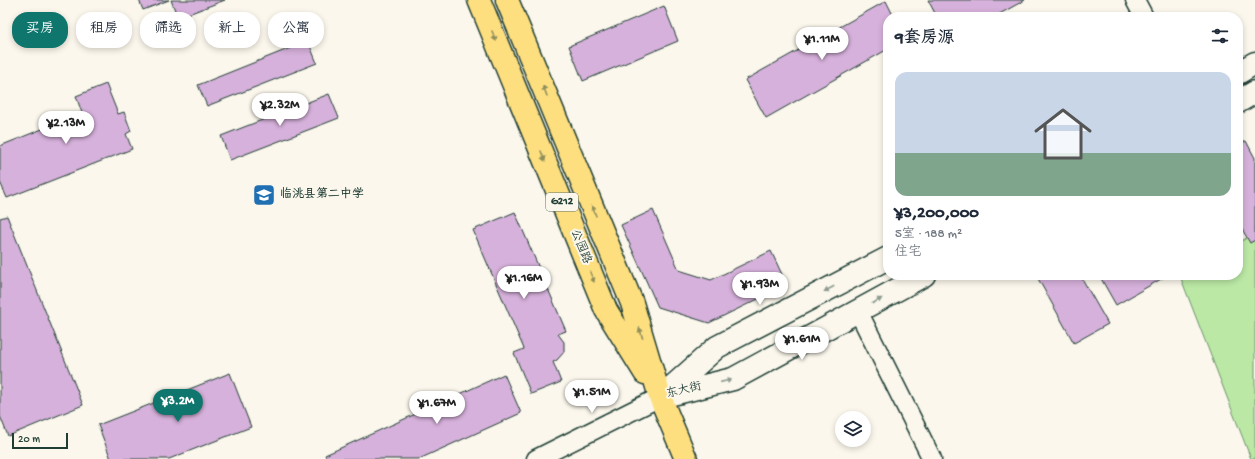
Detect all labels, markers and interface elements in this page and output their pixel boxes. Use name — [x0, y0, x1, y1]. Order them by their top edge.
chip: 买房 — [12, 12, 68, 48]
chip: 租房 — [76, 12, 132, 48]
chip: 筛选 — [140, 12, 196, 48]
chip: 新上 — [204, 12, 260, 48]
chip: 公寓 — [268, 12, 324, 48]
icon: filters — [1209, 25, 1231, 47]
pin: ¥1.11M — [789, 27, 855, 61]
text: 9套房源 — [895, 29, 955, 49]
one-way arrow — [491, 31, 497, 42]
text: ¥1.11M — [805, 32, 839, 47]
one-way arrow — [541, 85, 547, 97]
pin: ¥2.32M — [247, 93, 313, 127]
text: ¥2.32M — [261, 98, 299, 113]
icon: home — [1027, 98, 1099, 170]
pin: ¥2.13M — [33, 111, 99, 145]
text: ¥2.13M — [47, 116, 85, 131]
one-way arrow — [540, 151, 546, 162]
school or university icon: 临洮县第二中学 — [251, 182, 277, 208]
place label: 临洮县第二中学 — [280, 186, 364, 202]
road number: G212 — [546, 193, 578, 211]
text: ¥3,200,000 — [895, 204, 979, 224]
one-way arrow — [591, 205, 597, 217]
street label: 公园路 — [567, 227, 594, 266]
text: 5室 · 188 m² — [895, 227, 962, 242]
text: 住宅 — [895, 245, 921, 260]
pin: ¥1.16M — [491, 266, 557, 300]
text: ¥1.16M — [506, 271, 542, 286]
one-way arrow — [590, 271, 596, 283]
pin: ¥1.93M — [727, 272, 793, 306]
text: ¥1.93M — [741, 277, 779, 292]
one-way arrow — [823, 286, 834, 292]
one-way arrow — [871, 297, 883, 304]
one-way arrow — [638, 326, 644, 338]
pin: ¥1.61M — [769, 327, 835, 361]
text: ¥1.61M — [784, 332, 820, 347]
one-way arrow — [719, 378, 732, 384]
street label: 东大街 — [665, 379, 703, 402]
pin: ¥1.51M — [559, 380, 625, 414]
text: ¥1.51M — [574, 385, 610, 400]
pin: ¥3.2M — [150, 389, 206, 423]
pin: ¥1.67M — [404, 391, 470, 425]
text: ¥3.2M — [162, 394, 194, 409]
text: ¥1.67M — [418, 396, 456, 411]
map controls — [835, 411, 871, 447]
button: layers — [835, 411, 871, 447]
scale bar — [12, 431, 68, 450]
text: 20 m — [18, 434, 40, 446]

